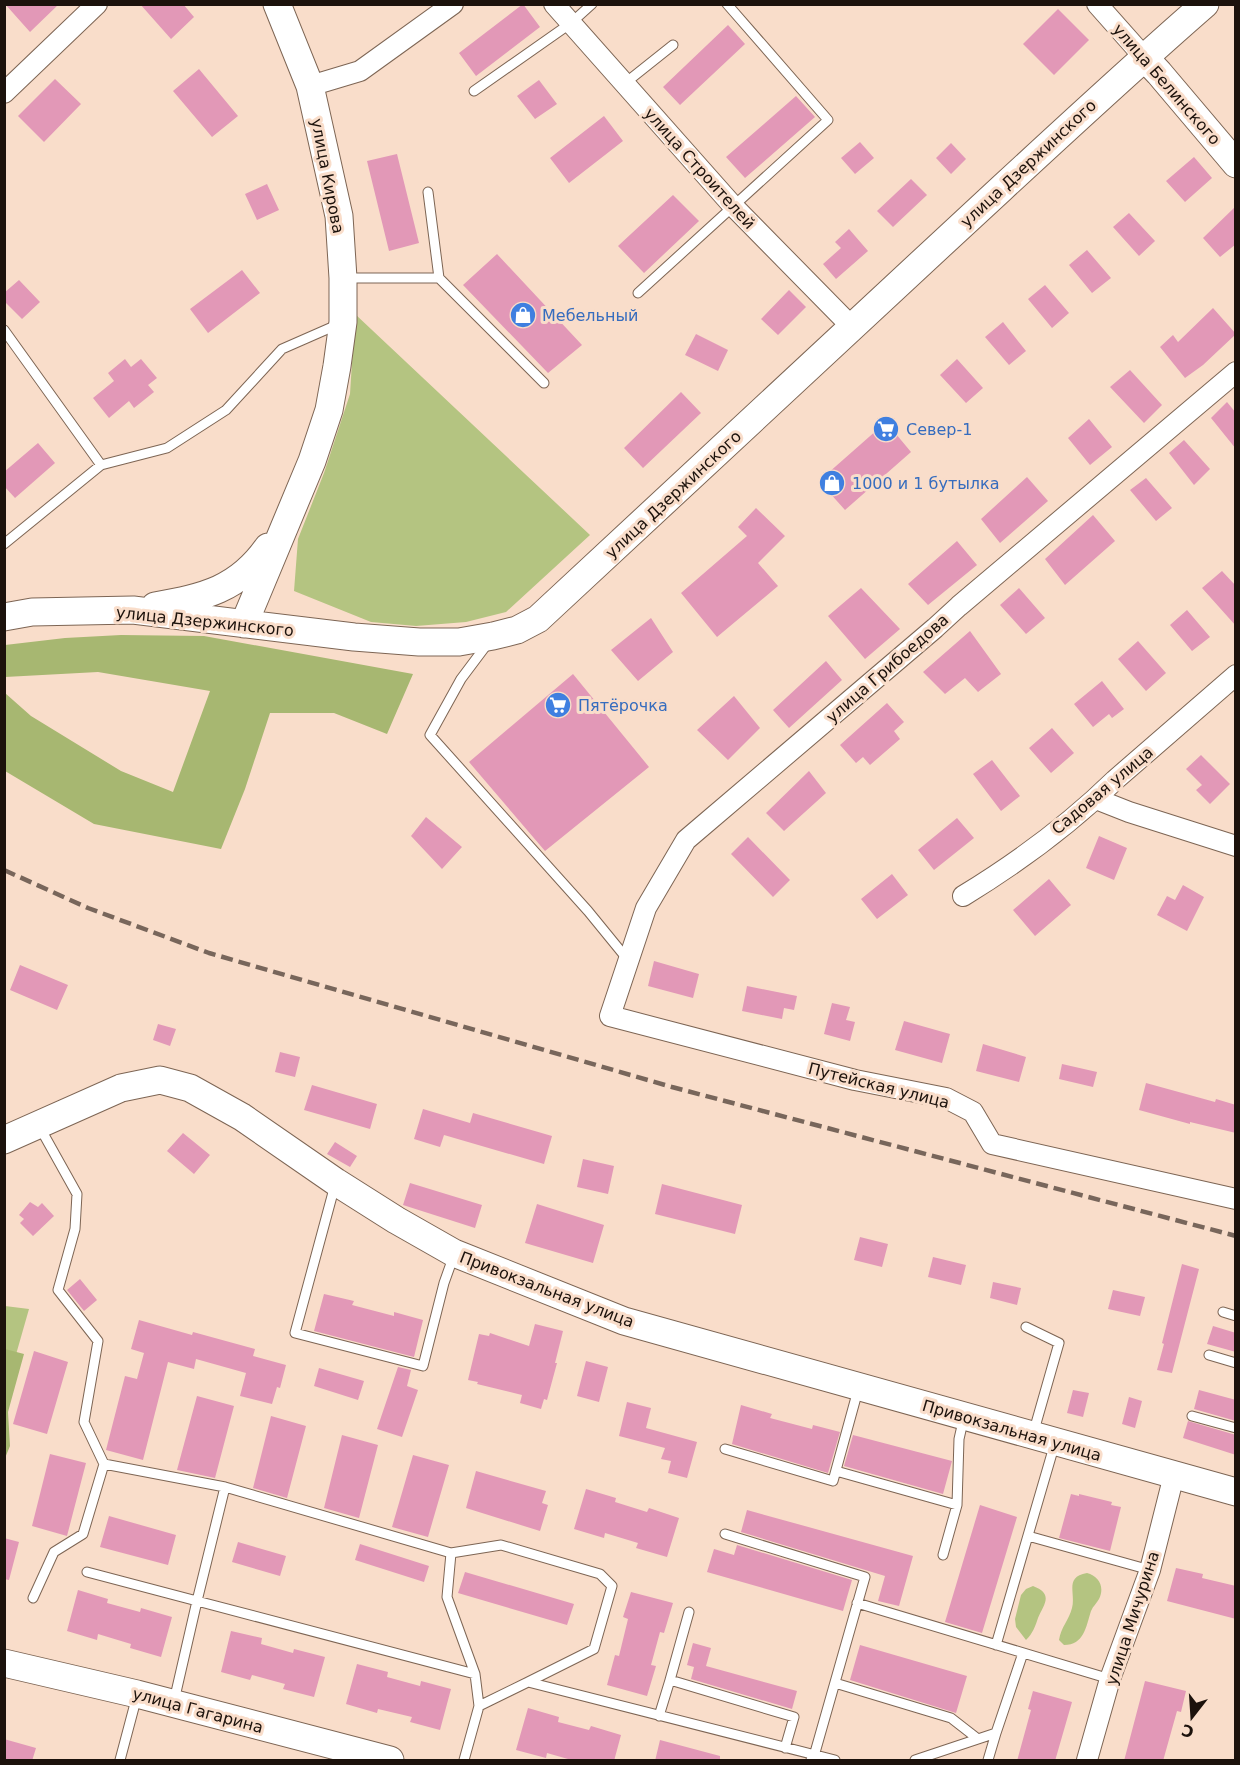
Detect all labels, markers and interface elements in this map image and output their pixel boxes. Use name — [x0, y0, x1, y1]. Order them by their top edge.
street label: улица Белинского — [1109, 20, 1224, 149]
street label: улица Дзержинского — [957, 96, 1100, 231]
street label: улица Строителей — [640, 104, 759, 233]
street label: улица Кирова — [307, 117, 348, 235]
shop icon: Мебельный — [508, 300, 538, 330]
place label: Мебельный — [542, 306, 639, 325]
supermarket icon: Север-1 — [871, 414, 901, 444]
place label: Север-1 — [906, 420, 972, 439]
street label: улица Дзержинского — [602, 427, 745, 562]
shop icon: 1000 и 1 бутылка — [817, 468, 847, 498]
place label: 1000 и 1 бутылка — [852, 474, 1000, 493]
street label: улица Дзержинского — [115, 603, 295, 640]
street label: улица Грибоедова — [822, 610, 952, 727]
supermarket icon: Пятёрочка — [543, 690, 573, 720]
place label: Пятёрочка — [578, 696, 668, 715]
street label: Садовая улица — [1048, 742, 1157, 838]
street label: Путейская улица — [806, 1059, 951, 1112]
street label: Привокзальная улица — [457, 1247, 637, 1332]
street label: Привокзальная улица — [920, 1396, 1103, 1465]
street label: улица Мичурина — [1102, 1549, 1163, 1688]
street label: улица Гагарина — [130, 1684, 265, 1737]
north arrow — [1162, 1687, 1222, 1747]
text: С — [1179, 1720, 1196, 1742]

